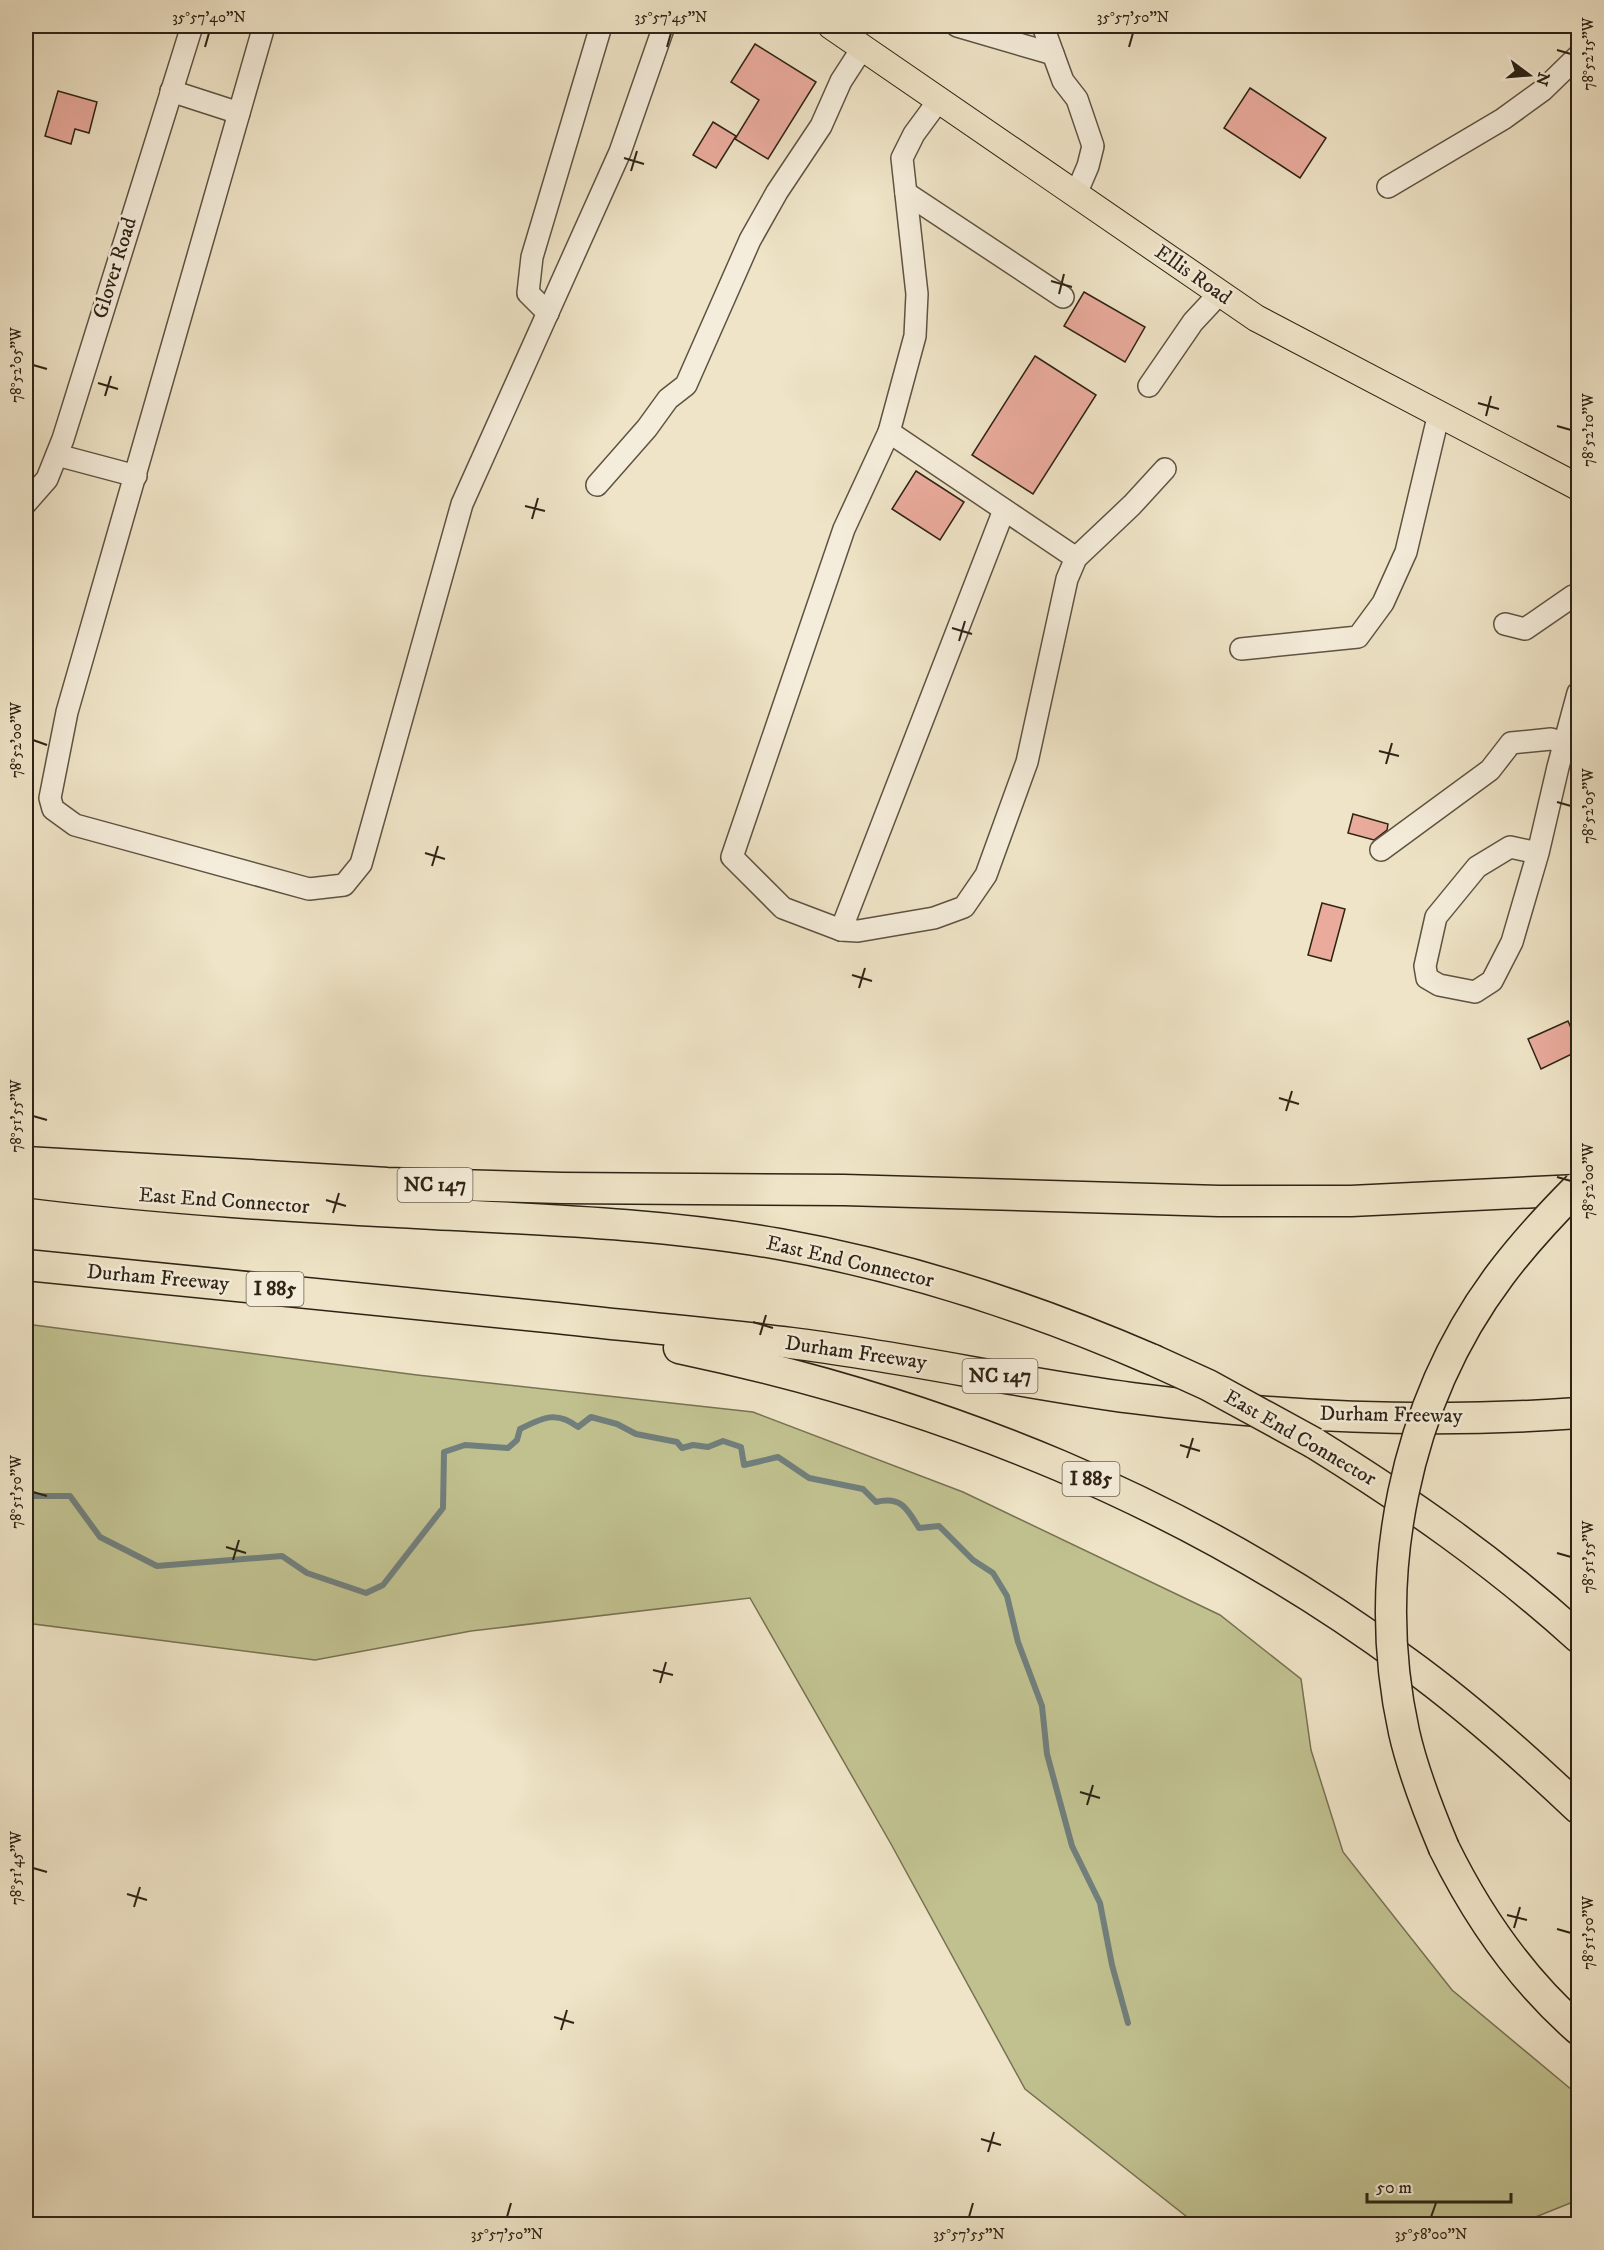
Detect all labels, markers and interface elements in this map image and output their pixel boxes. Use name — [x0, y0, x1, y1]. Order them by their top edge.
text: 35°57'40"N — [172, 8, 246, 27]
text: 35°57'45"N — [635, 8, 707, 27]
text: 35°57'50"N — [1097, 8, 1169, 27]
text: 78°52'15"W — [1579, 17, 1598, 90]
north arrow — [1499, 45, 1559, 105]
text: N — [1531, 70, 1554, 88]
street label: Glover Road — [87, 214, 143, 322]
street label: Ellis Road — [1150, 239, 1237, 311]
text: 78°52'05"W — [7, 327, 26, 403]
text: 78°52'10"W — [1579, 393, 1598, 467]
text: 78°52'00"W — [7, 702, 26, 778]
text: 78°52'05"W — [1579, 768, 1598, 844]
text: 78°51'55"W — [7, 1079, 26, 1153]
text: 78°52'00"W — [1579, 1143, 1598, 1219]
road number: NC 147 — [398, 1168, 472, 1202]
street label: East End Connector — [138, 1182, 311, 1220]
street label: East End Connector — [764, 1230, 937, 1294]
street label: Durham Freeway — [86, 1259, 231, 1297]
road number: I 885 — [246, 1272, 304, 1306]
street label: Durham Freeway — [783, 1330, 930, 1376]
road number: NC 147 — [962, 1359, 1038, 1393]
street label: East End Connector — [1219, 1384, 1381, 1492]
street label: Durham Freeway — [1319, 1401, 1464, 1429]
text: 78°51'50"W — [7, 1455, 26, 1529]
road number: I 885 — [1062, 1462, 1120, 1496]
text: 78°51'55"W — [1579, 1520, 1598, 1594]
text: 78°51'45"W — [7, 1831, 26, 1905]
text: 78°51'50"W — [1579, 1896, 1598, 1970]
scale bar — [1367, 2166, 1511, 2204]
text: 50 m — [1376, 2177, 1412, 2199]
text: 35°57'50"N — [471, 2225, 543, 2244]
text: 35°57'55"N — [933, 2225, 1005, 2244]
text: 35°58'00"N — [1395, 2225, 1467, 2244]

